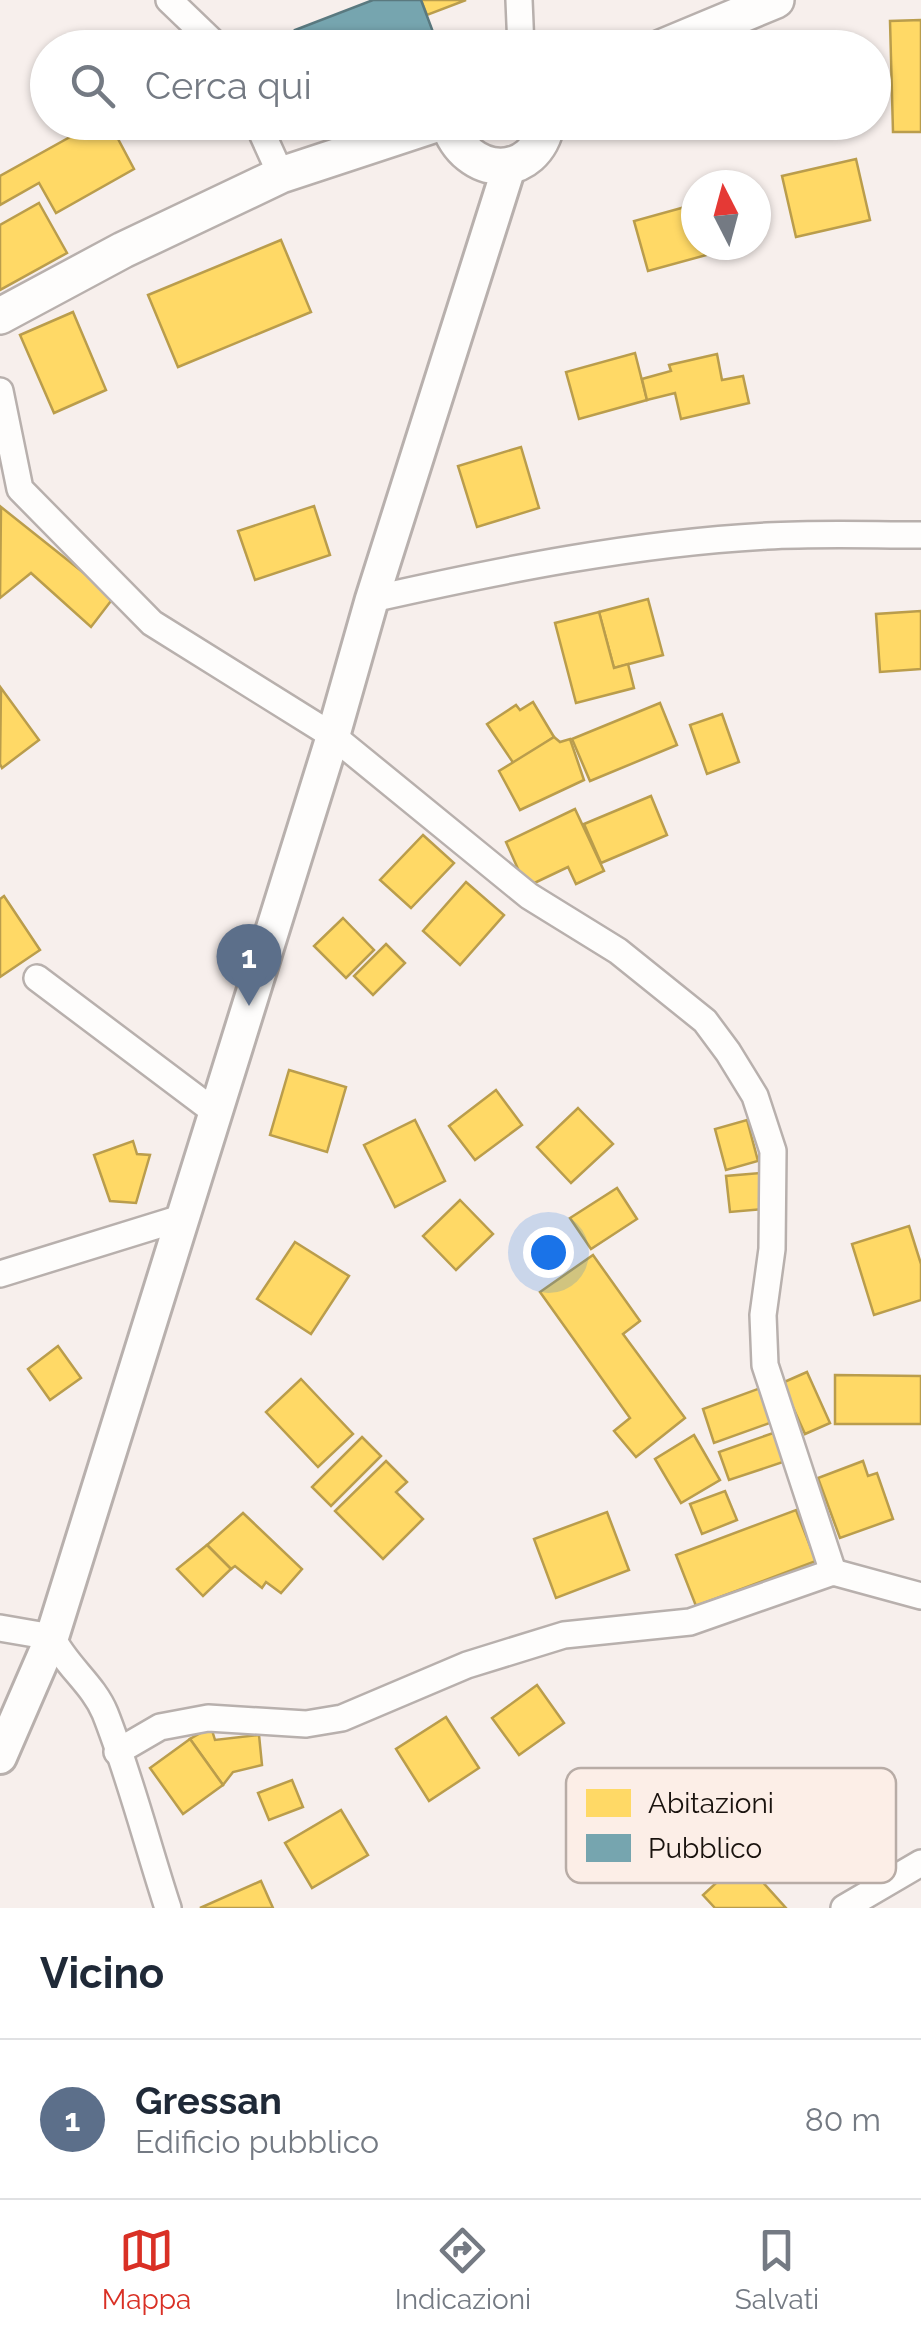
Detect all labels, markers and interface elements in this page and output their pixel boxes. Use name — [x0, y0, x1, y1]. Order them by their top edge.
search box — [30, 30, 891, 140]
icon: search — [65, 58, 120, 113]
text: Cerca qui — [145, 63, 312, 108]
north arrow — [681, 170, 771, 260]
pin: 1 — [216, 924, 282, 1006]
your location — [523, 1227, 574, 1278]
legend — [566, 1768, 896, 1883]
text: Abitazioni — [648, 1787, 774, 1820]
text: Pubblico — [648, 1832, 762, 1865]
text: Vicino — [40, 1949, 164, 1998]
text: Gressan — [135, 2078, 282, 2123]
text: 1 — [65, 2101, 80, 2138]
text: 80 m — [805, 2101, 881, 2138]
text: Edificio pubblico — [135, 2123, 379, 2160]
tab: Mappa — [102, 2223, 191, 2316]
tab: Indicazioni — [395, 2223, 531, 2316]
tab: Salvati — [735, 2223, 819, 2316]

